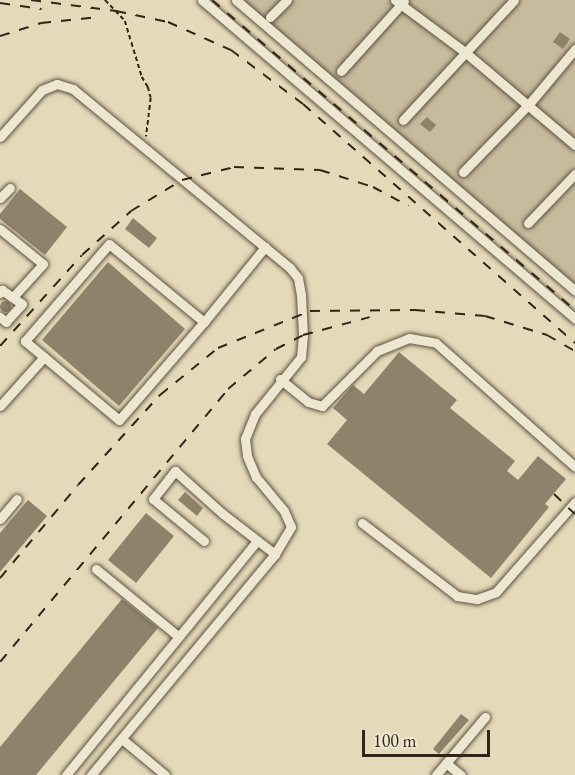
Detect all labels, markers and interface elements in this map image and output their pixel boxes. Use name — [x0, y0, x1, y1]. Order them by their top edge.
scale bar — [365, 718, 492, 756]
text: 100 m — [373, 729, 417, 752]

